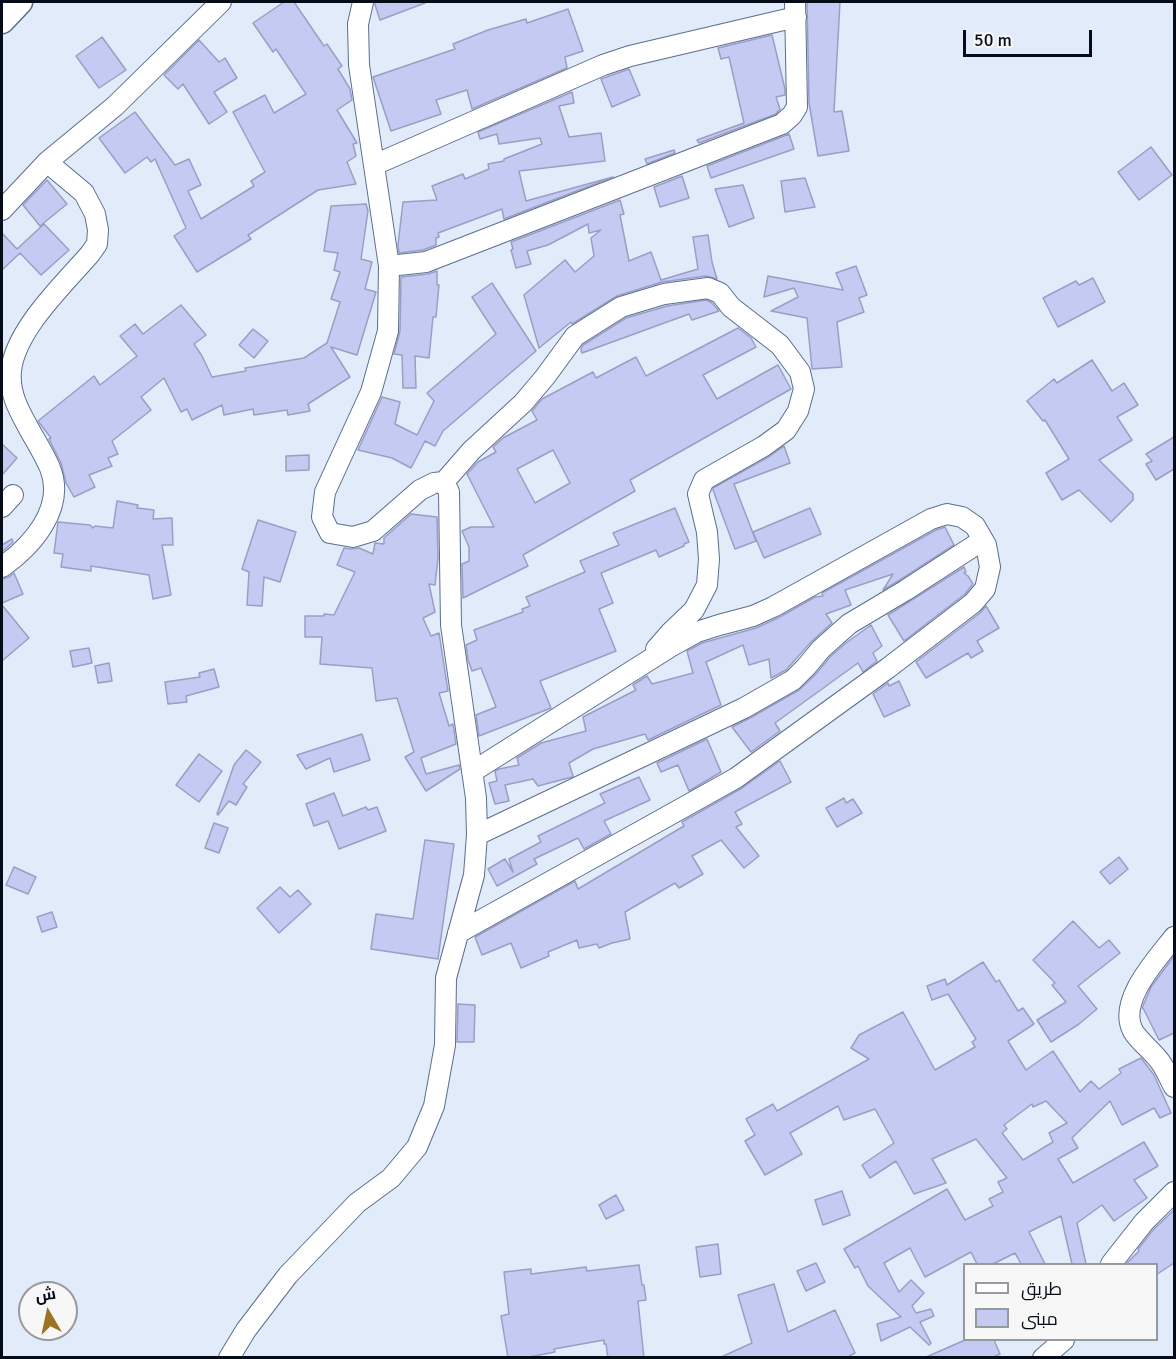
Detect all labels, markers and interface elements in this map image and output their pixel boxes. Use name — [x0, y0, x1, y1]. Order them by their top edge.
scale bar — [966, 18, 1095, 56]
text: 50 m — [974, 29, 1012, 51]
legend — [963, 1263, 1158, 1341]
text: طريق — [1021, 1278, 1062, 1300]
north arrow — [18, 1281, 78, 1341]
text: ش — [34, 1284, 57, 1307]
text: مبنى — [1021, 1308, 1058, 1330]

